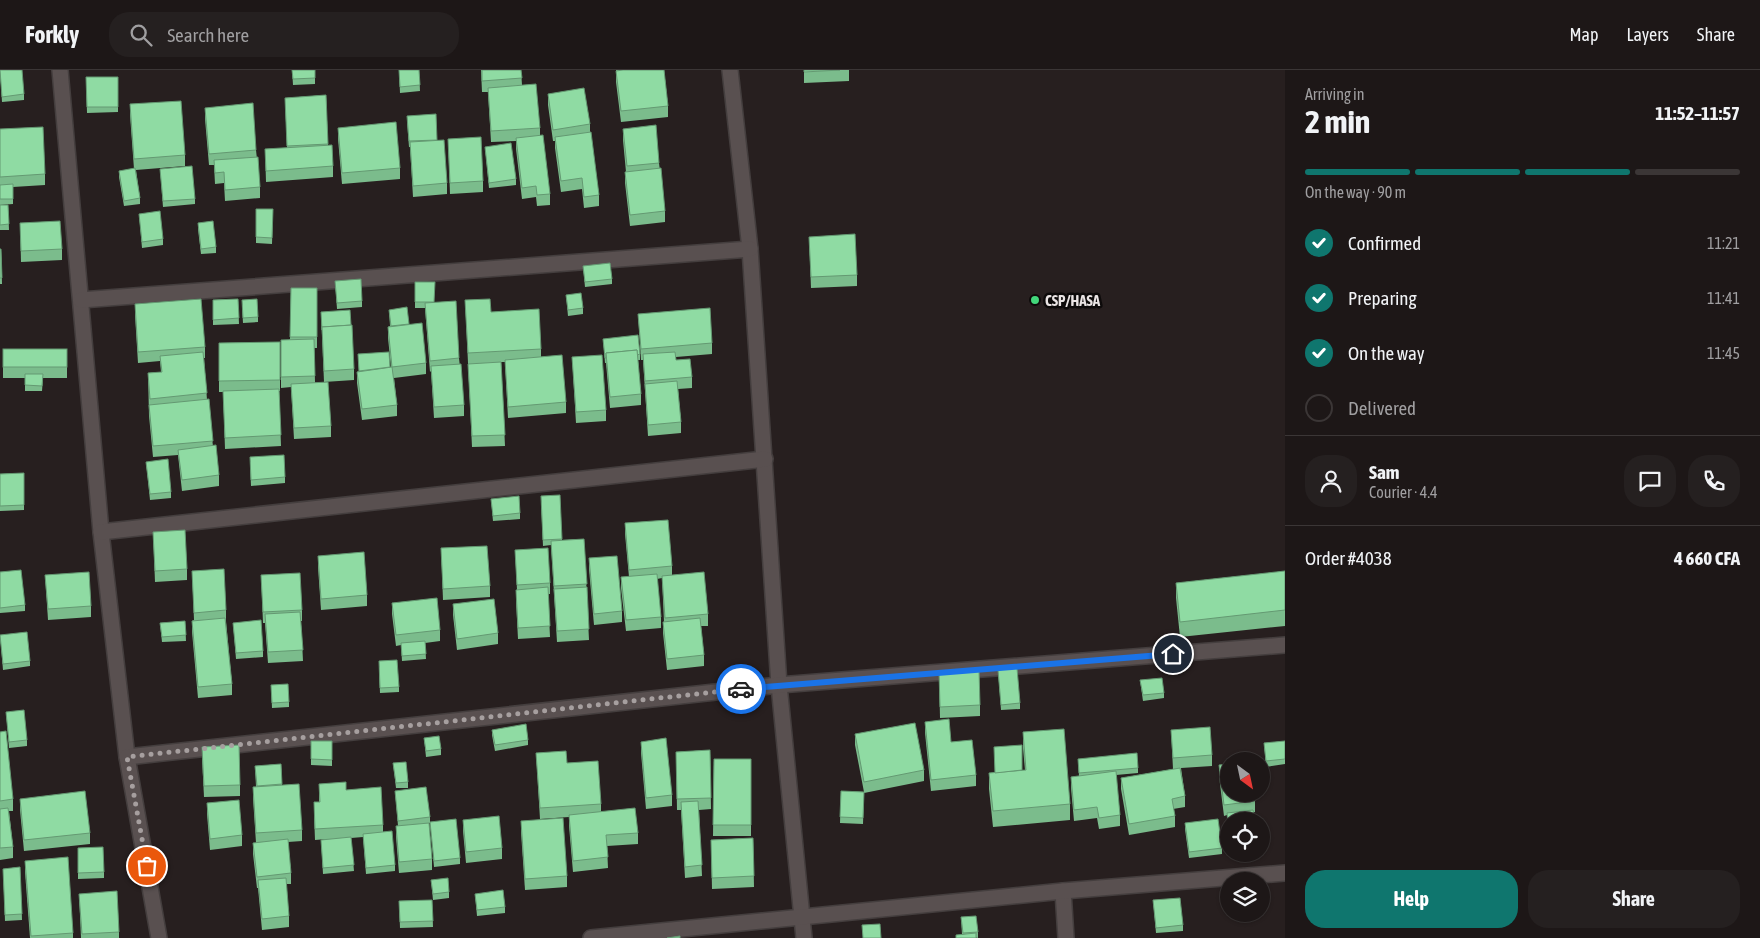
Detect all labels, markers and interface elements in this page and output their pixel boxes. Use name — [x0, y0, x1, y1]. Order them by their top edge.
search box — [109, 12, 459, 57]
text: Forkly — [25, 21, 79, 48]
icon: search — [127, 21, 155, 49]
text: Search here — [167, 24, 249, 46]
text: Map — [1569, 24, 1598, 45]
text: Layers — [1626, 24, 1669, 45]
text: Share — [1697, 24, 1735, 45]
text: Arriving in — [1305, 85, 1365, 103]
text: 11:52–11:57 — [1655, 102, 1740, 124]
text: 2 min — [1305, 103, 1370, 140]
text: On the way · 90 m — [1305, 183, 1406, 201]
icon: check — [1305, 229, 1333, 257]
text: Confirmed — [1348, 232, 1421, 254]
text: 11:21 — [1707, 234, 1740, 252]
icon: check — [1305, 284, 1333, 312]
text: Preparing — [1348, 287, 1417, 309]
text: 11:41 — [1707, 289, 1740, 307]
place label: CSP/HASA — [1045, 292, 1101, 309]
marker: CSP/HASA — [1029, 294, 1041, 306]
icon: check — [1305, 339, 1333, 367]
text: On the way — [1348, 342, 1425, 364]
text: 11:45 — [1707, 344, 1740, 362]
text: Delivered — [1348, 397, 1416, 419]
button: person — [1305, 455, 1357, 507]
button: chat — [1624, 455, 1676, 507]
button: phone — [1688, 455, 1740, 507]
text: Sam — [1369, 461, 1400, 483]
text: Courier · 4.4 — [1369, 483, 1438, 501]
text: Order #4038 — [1305, 547, 1392, 569]
text: 4 660 CFA — [1674, 547, 1740, 569]
pin — [1152, 633, 1194, 675]
icon: home — [1159, 640, 1187, 668]
courier — [716, 664, 766, 714]
icon: car — [727, 675, 755, 703]
north arrow — [1220, 752, 1270, 802]
map controls — [1220, 752, 1270, 922]
button: locate — [1220, 812, 1270, 862]
pin — [126, 845, 168, 887]
icon: bag — [133, 852, 161, 880]
button: Help — [1305, 870, 1518, 928]
button: Share — [1528, 870, 1740, 928]
button: layers — [1220, 872, 1270, 922]

